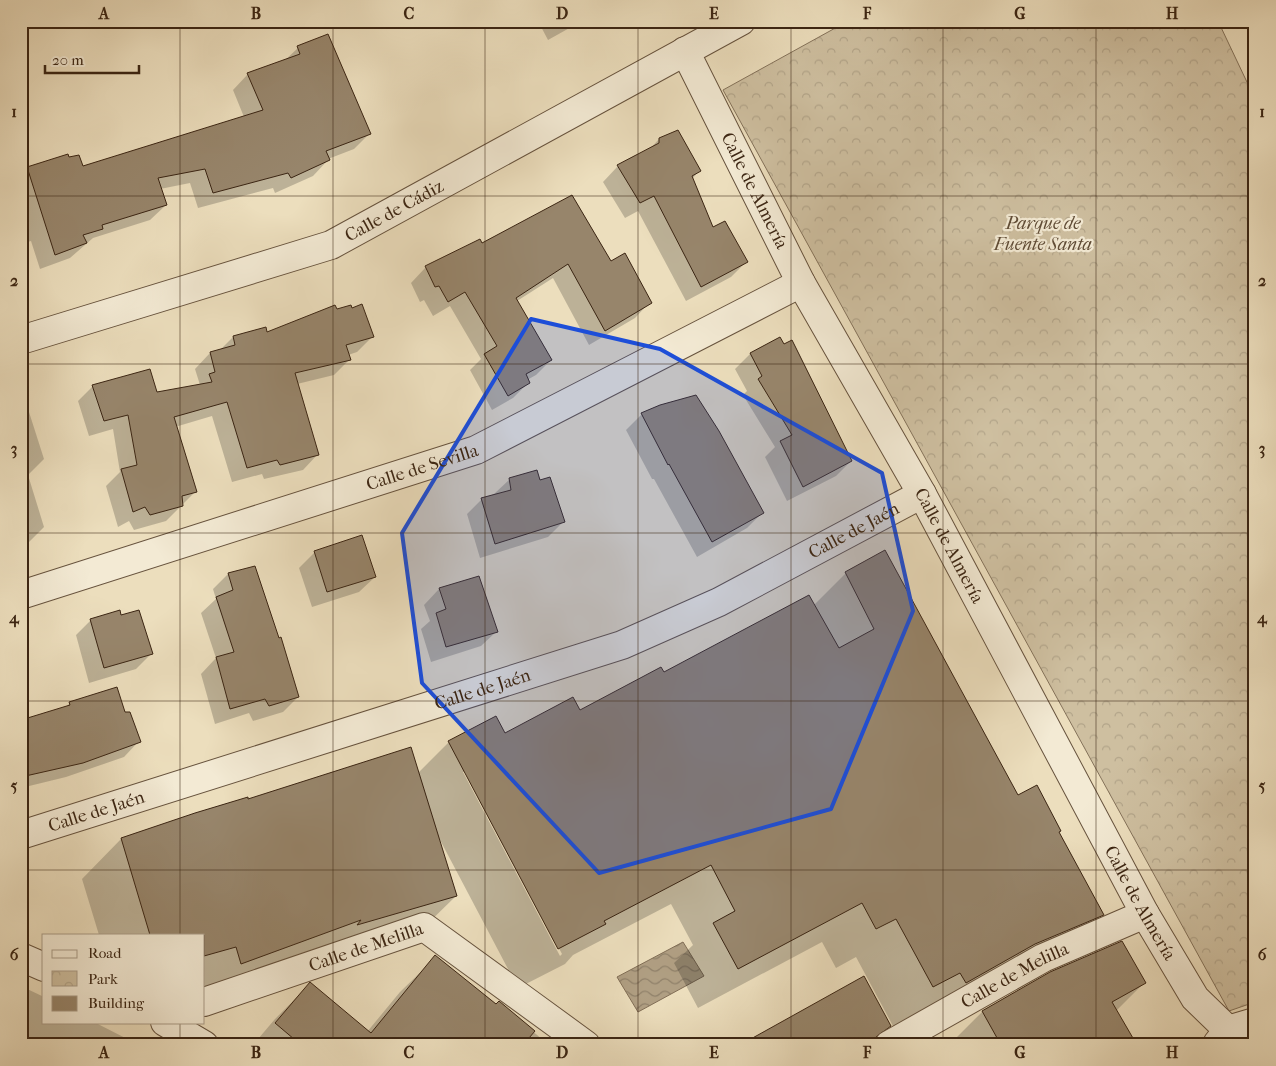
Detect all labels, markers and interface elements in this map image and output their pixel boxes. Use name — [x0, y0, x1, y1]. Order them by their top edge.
text: A — [98, 4, 110, 23]
text: B — [251, 4, 261, 23]
text: C — [404, 4, 415, 23]
text: D — [556, 4, 568, 23]
text: E — [709, 4, 719, 23]
text: F — [862, 4, 872, 23]
text: G — [1014, 4, 1026, 23]
text: H — [1166, 4, 1179, 23]
scale bar — [45, 42, 139, 74]
text: 20 m — [52, 51, 84, 69]
text: 1 — [11, 102, 17, 121]
text: 1 — [1259, 102, 1265, 121]
street label: Calle de Almería — [717, 129, 793, 253]
street label: Calle de Cádiz — [341, 175, 447, 246]
park label: Parque de Fuente Santa — [993, 213, 1092, 255]
text: 2 — [10, 271, 18, 290]
text: 2 — [1258, 271, 1266, 290]
text: 3 — [11, 439, 17, 459]
street label: Calle de Sevilla — [364, 439, 481, 495]
text: 3 — [1259, 439, 1265, 459]
street label: Calle de Almería — [910, 484, 989, 607]
street label: Calle de Jaén — [805, 497, 903, 563]
text: 4 — [8, 608, 20, 628]
text: 4 — [1256, 608, 1268, 628]
street label: Calle de Jaén — [432, 664, 534, 714]
text: 5 — [11, 776, 18, 795]
text: 5 — [1259, 776, 1266, 795]
street label: Calle de Jaén — [46, 786, 148, 836]
street label: Calle de Almería — [1100, 842, 1181, 964]
street label: Calle de Melilla — [306, 917, 426, 976]
legend — [42, 934, 205, 1024]
street label: Calle de Melilla — [957, 937, 1072, 1013]
text: Road — [88, 944, 122, 962]
text: 6 — [10, 945, 19, 964]
text: 6 — [1258, 945, 1267, 964]
text: Park — [88, 970, 118, 988]
text: Building — [88, 994, 145, 1012]
text: A — [98, 1043, 110, 1062]
text: B — [251, 1043, 261, 1062]
text: C — [404, 1043, 415, 1062]
text: D — [556, 1043, 568, 1062]
text: E — [709, 1043, 719, 1062]
text: F — [862, 1043, 872, 1062]
text: G — [1014, 1043, 1026, 1062]
text: H — [1166, 1043, 1179, 1062]

